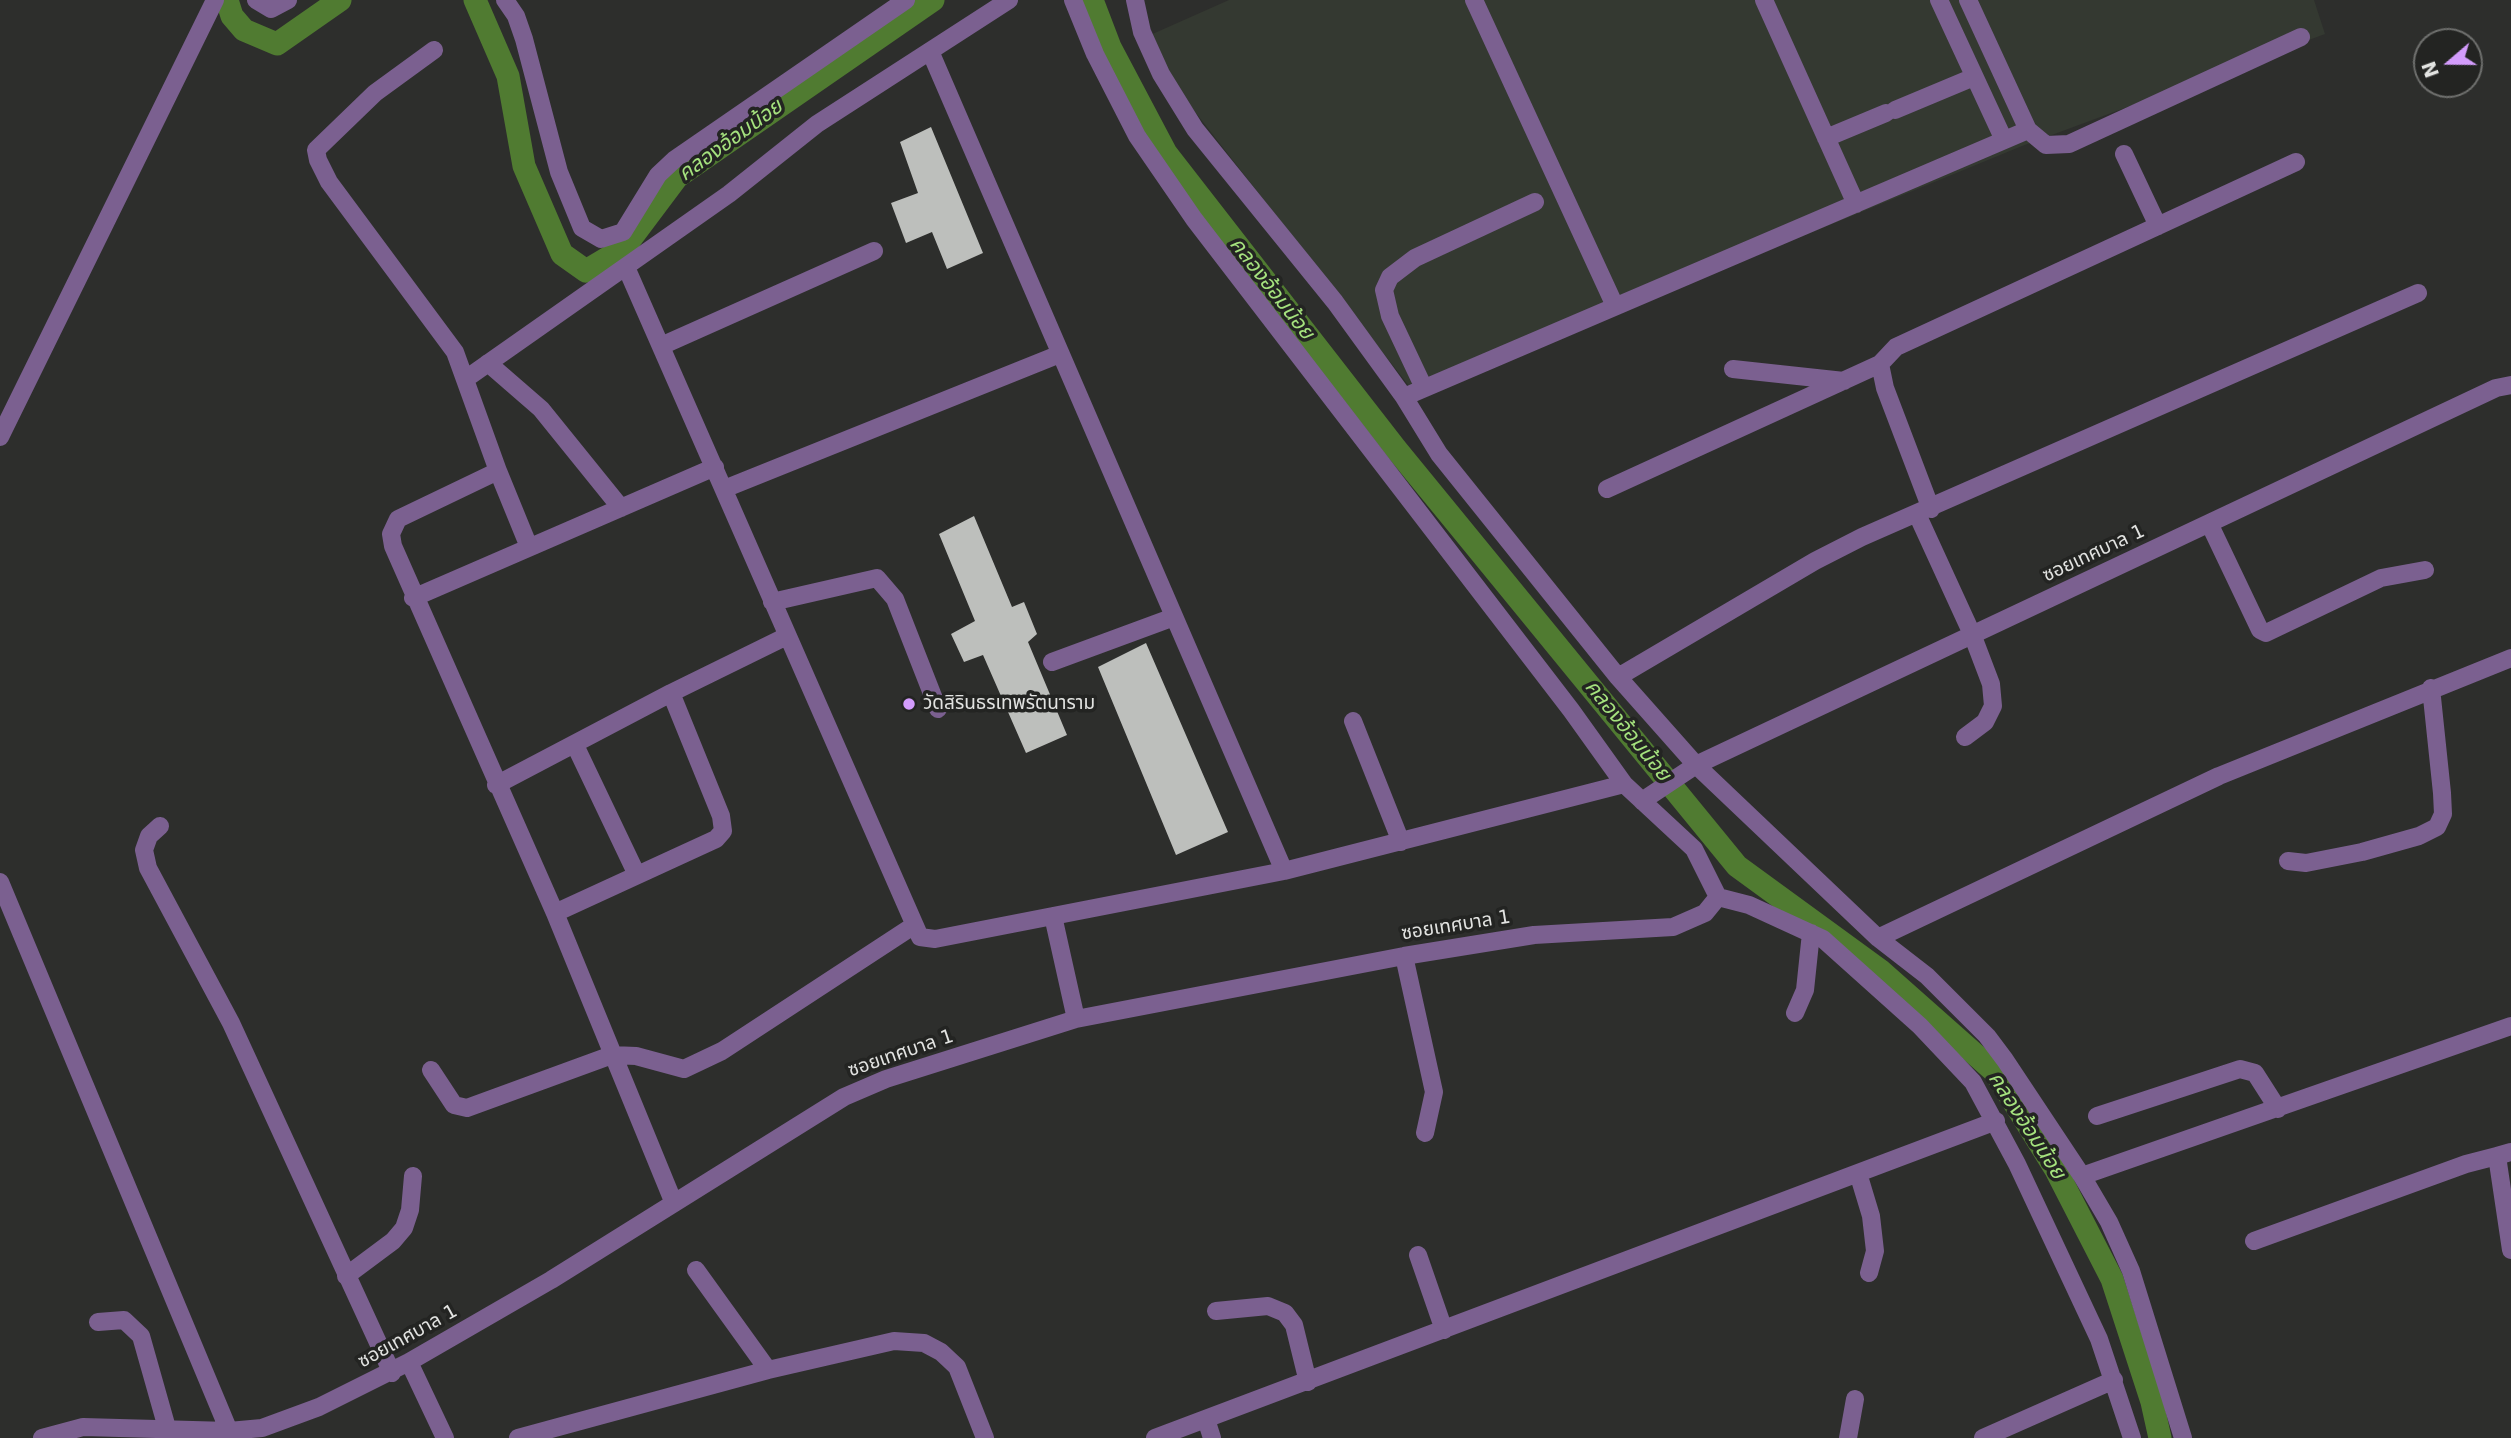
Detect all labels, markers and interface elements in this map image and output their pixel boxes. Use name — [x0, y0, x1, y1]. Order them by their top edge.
north arrow — [2413, 28, 2483, 98]
text: N — [2417, 58, 2443, 81]
water label: คลองอ้อมน้อย — [674, 95, 788, 187]
water label: คลองอ้อมน้อย — [1223, 233, 1319, 345]
street label: ซอยเทศบาล 1 — [2039, 520, 2149, 588]
water label: คลองอ้อมน้อย — [1579, 675, 1675, 787]
place label: วัดสิรินธรเทพรัตนาราม — [923, 693, 1095, 715]
marker: วัดสิรินธรเทพรัตนาราม — [901, 696, 917, 712]
street label: ซอยเทศบาล 1 — [1400, 906, 1512, 946]
street label: ซอยเทศบาล 1 — [845, 1025, 957, 1083]
water label: คลองอ้อมน้อย — [1982, 1068, 2070, 1184]
street label: ซอยเทศบาล 1 — [354, 1300, 462, 1374]

